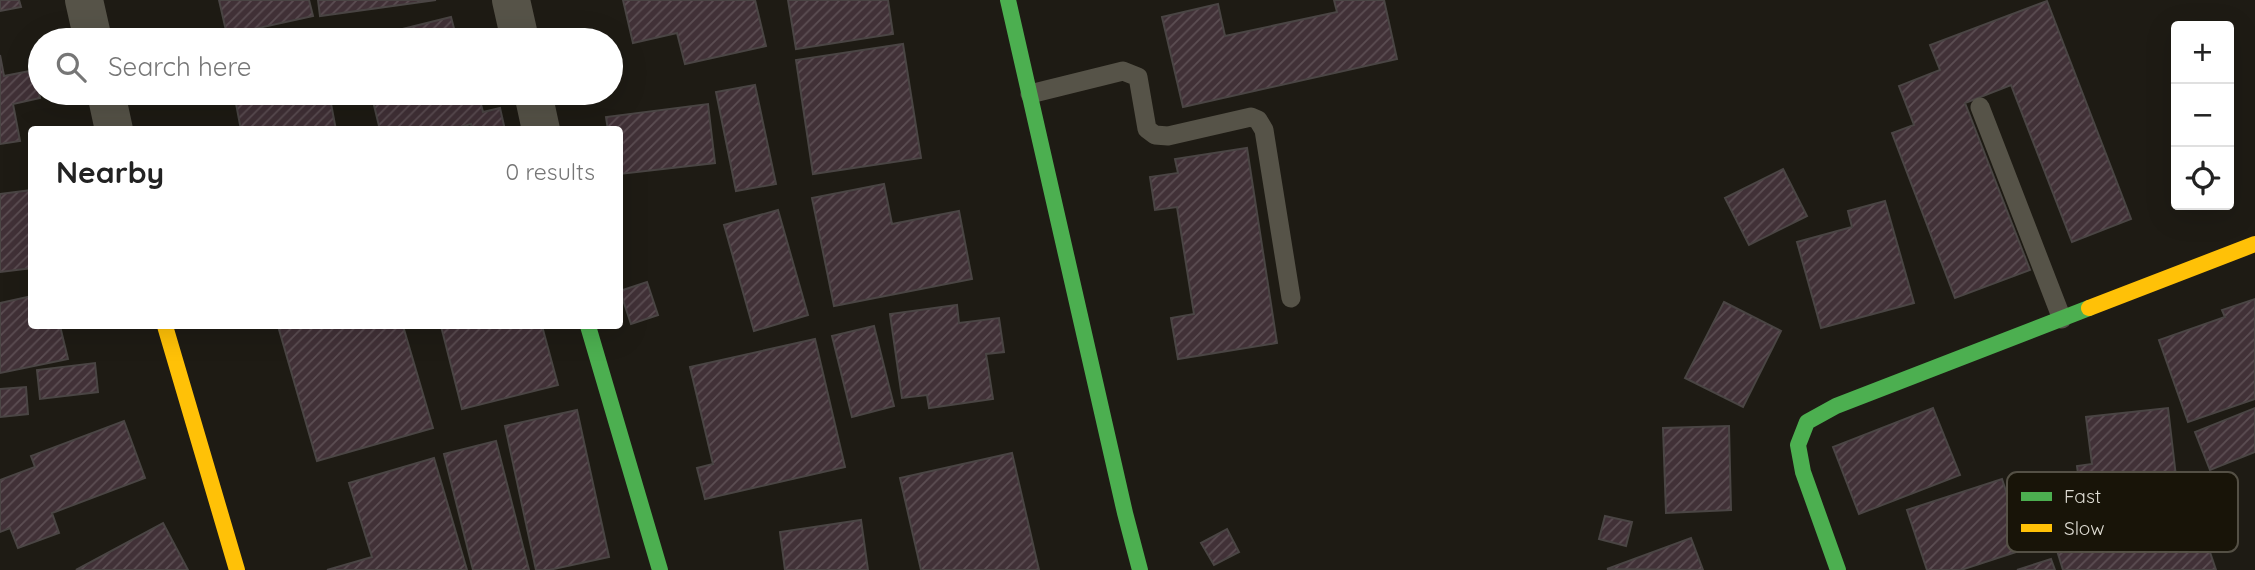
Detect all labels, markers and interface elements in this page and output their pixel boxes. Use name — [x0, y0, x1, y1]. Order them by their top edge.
map controls — [2171, 21, 2234, 210]
button: + — [2171, 21, 2234, 84]
search box — [28, 28, 623, 105]
icon: search — [52, 48, 90, 86]
text: Search here — [108, 50, 252, 83]
button: − — [2171, 84, 2234, 147]
button: locate — [2171, 147, 2234, 210]
text: Nearby — [56, 153, 164, 191]
text: 0 results — [506, 157, 595, 186]
legend — [2007, 472, 2238, 552]
text: Fast — [2064, 484, 2101, 508]
text: Slow — [2064, 516, 2105, 540]

